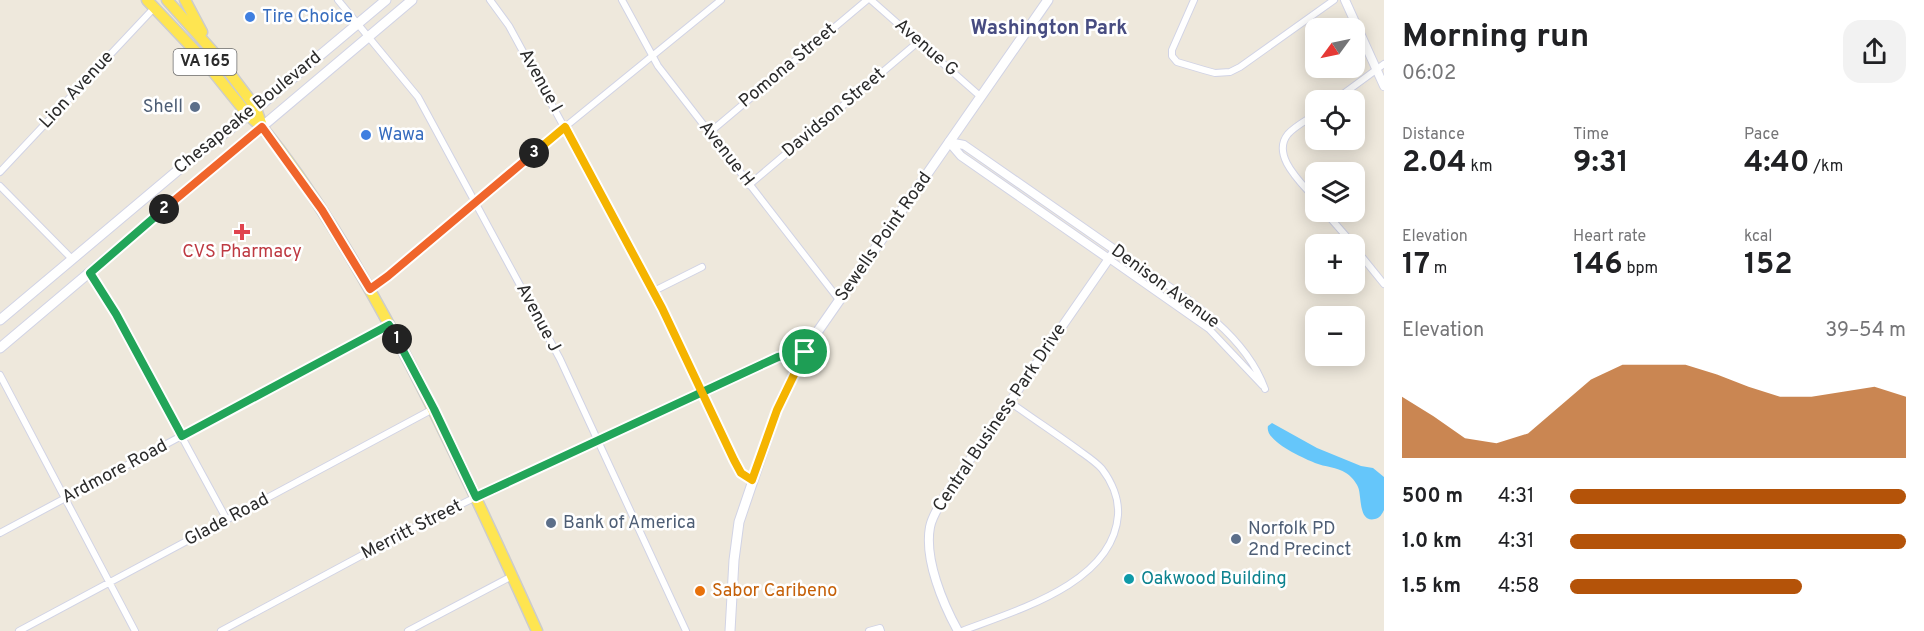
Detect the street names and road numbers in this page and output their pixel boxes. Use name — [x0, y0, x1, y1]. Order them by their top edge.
street label: Avenue G — [889, 14, 963, 82]
street label: Pomona Street — [735, 19, 841, 113]
street label: Avenue I — [513, 45, 567, 117]
street label: Lion Avenue — [35, 46, 119, 134]
street label: Chesapeake Boulevard — [170, 46, 326, 180]
road number: VA 165 — [174, 49, 236, 75]
street label: Davidson Street — [778, 63, 890, 163]
street label: Avenue H — [693, 117, 759, 191]
street label: Sewells Point Road — [831, 168, 937, 306]
street label: Denison Avenue — [1106, 240, 1224, 334]
street label: Avenue J — [510, 280, 566, 356]
street label: Central Business Park Drive — [928, 319, 1072, 517]
street label: Ardmore Road — [58, 434, 172, 510]
street label: Glade Road — [181, 488, 273, 552]
street label: Merritt Street — [358, 495, 466, 565]

